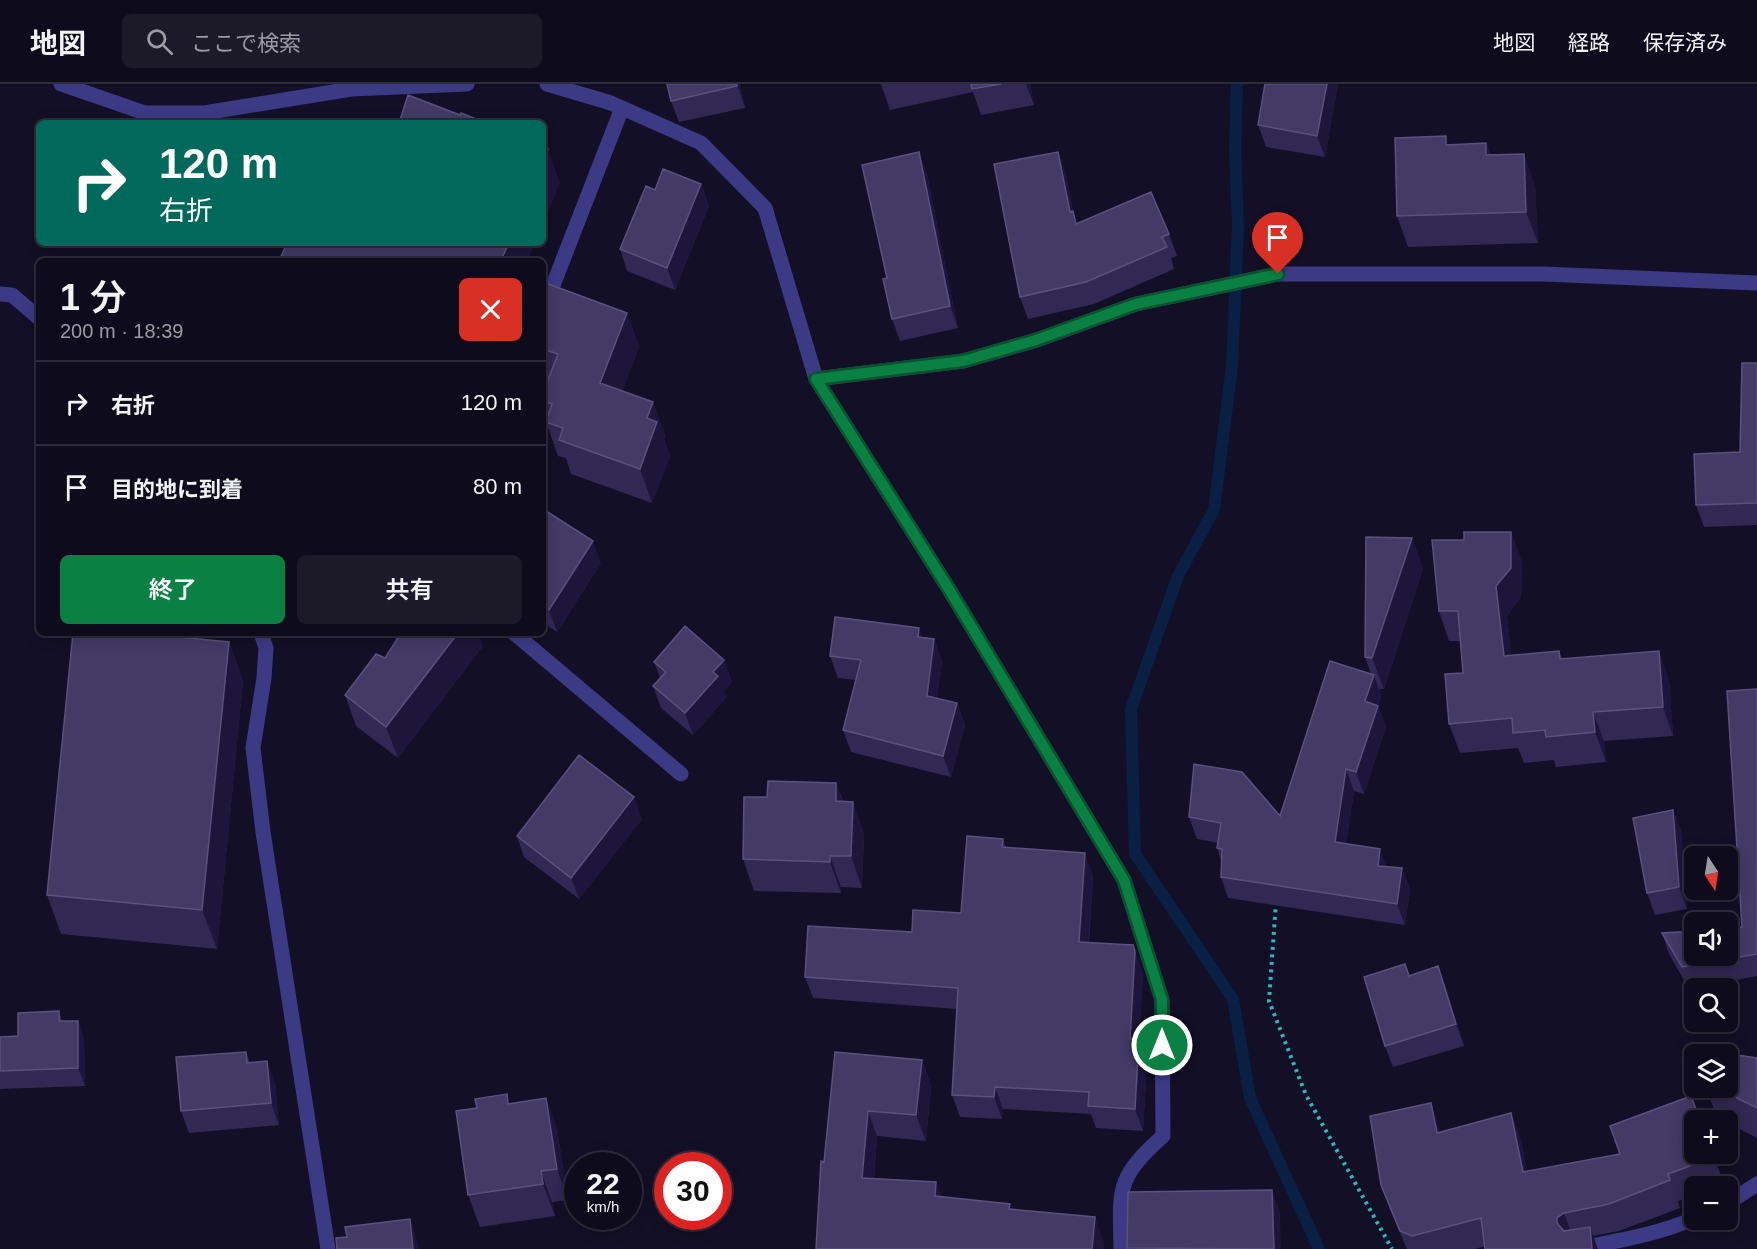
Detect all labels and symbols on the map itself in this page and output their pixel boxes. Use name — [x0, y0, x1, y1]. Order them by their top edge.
pin — [1252, 212, 1303, 274]
north arrow — [1684, 846, 1738, 900]
position arrow — [1130, 1013, 1194, 1077]
speed limit sign: 30 — [654, 1152, 732, 1230]

